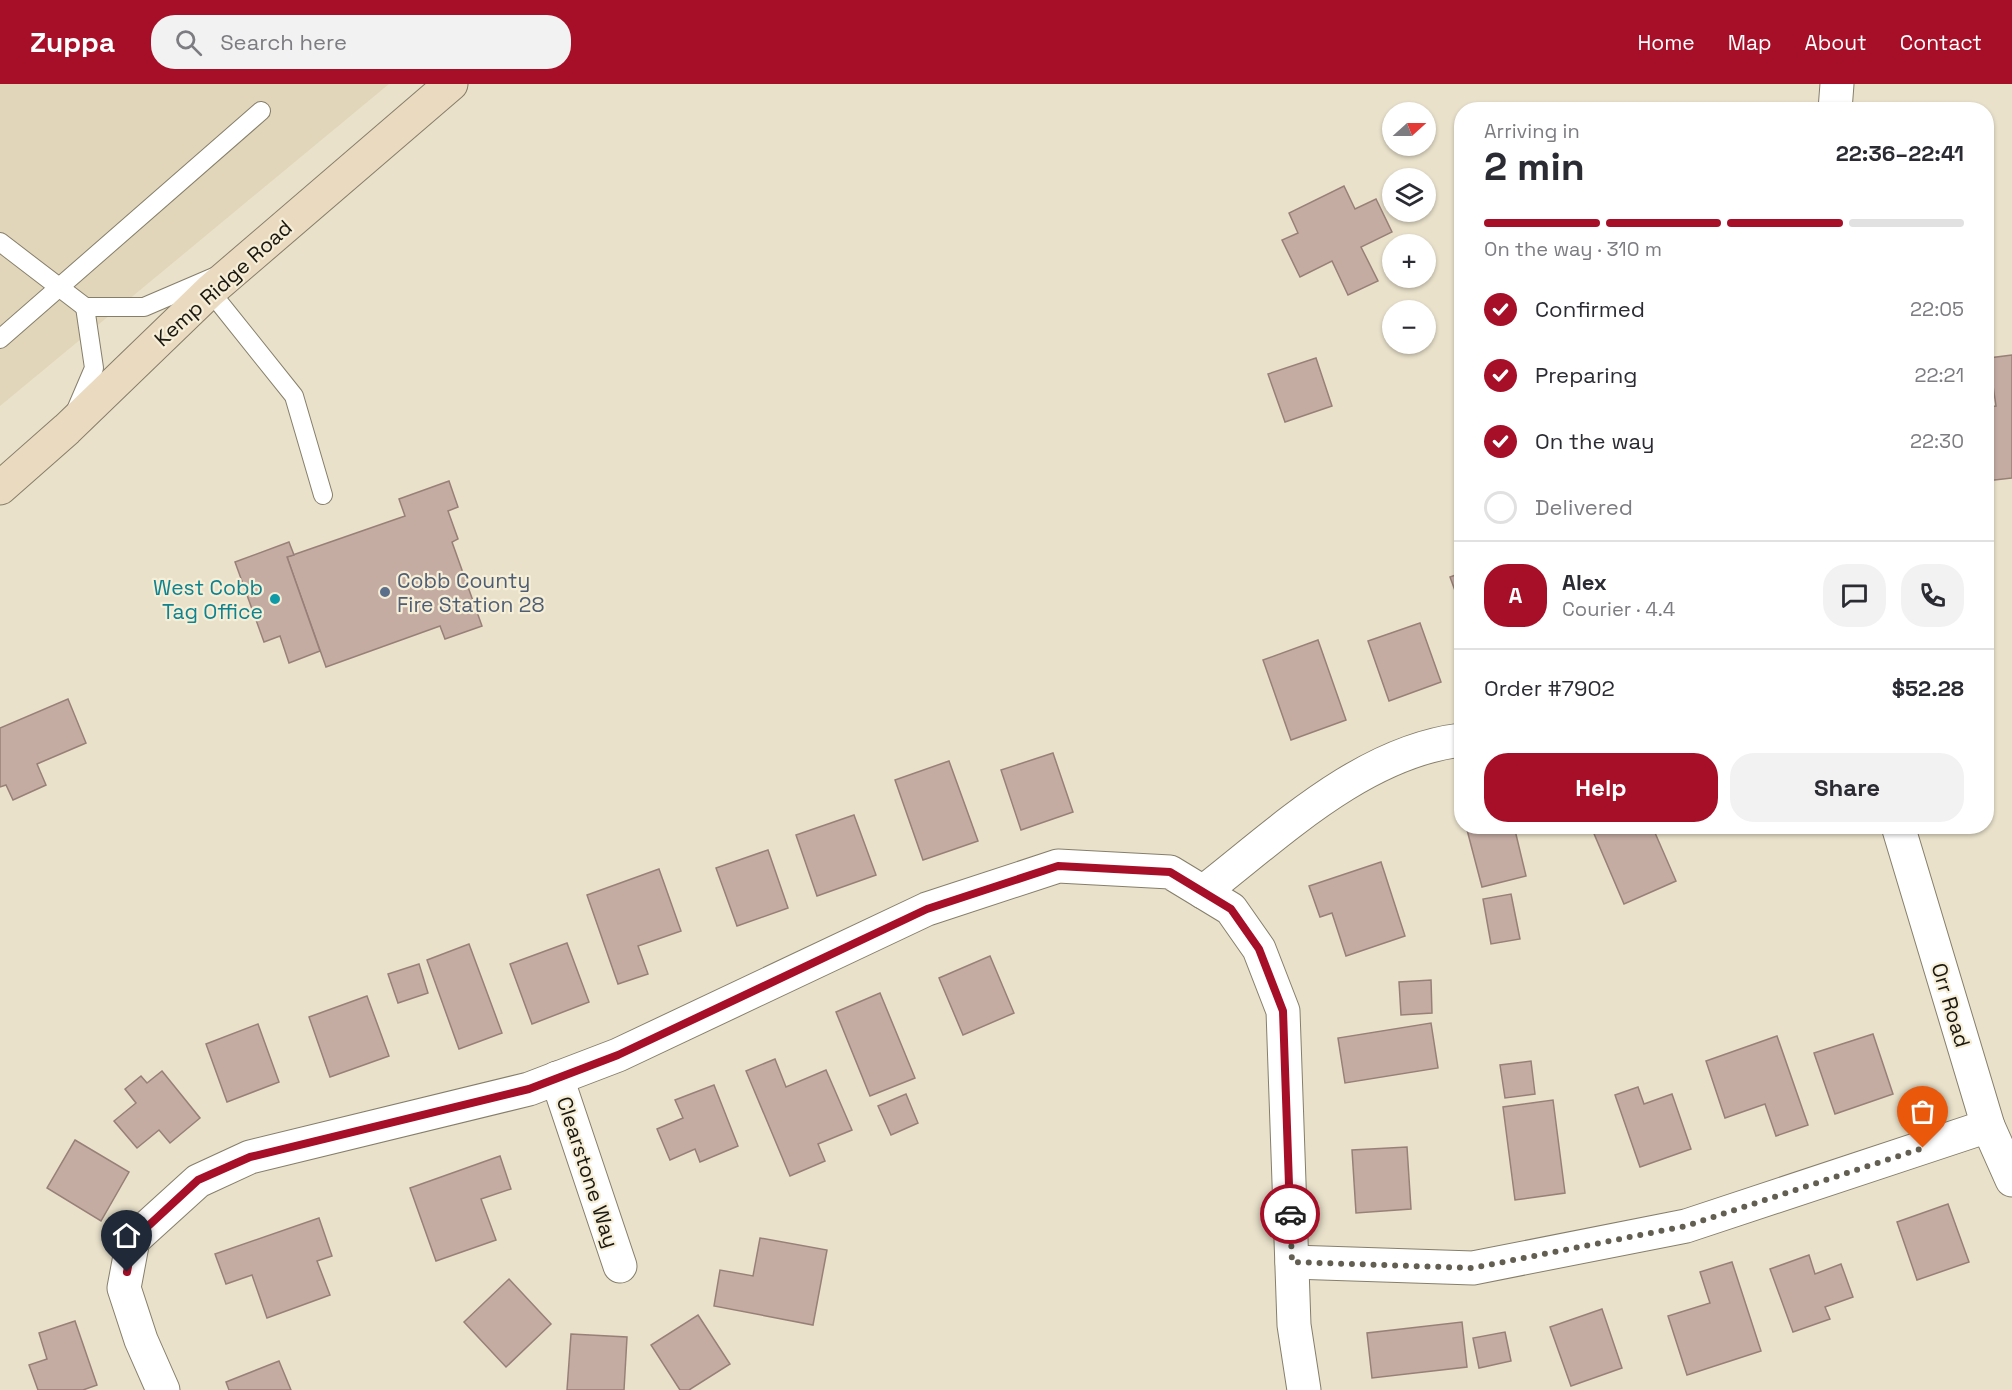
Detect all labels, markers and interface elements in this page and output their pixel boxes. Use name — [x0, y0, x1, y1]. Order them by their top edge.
search box — [151, 15, 571, 69]
text: Zuppa — [30, 24, 115, 60]
icon: search — [172, 26, 205, 59]
text: Search here — [220, 28, 347, 56]
text: Home — [1637, 29, 1695, 56]
text: Map — [1728, 29, 1772, 56]
text: About — [1805, 29, 1867, 56]
text: Contact — [1900, 29, 1982, 56]
north arrow — [1382, 102, 1436, 156]
map controls — [1382, 102, 1436, 354]
text: Arriving in — [1484, 118, 1580, 144]
text: 22:36–22:41 — [1836, 139, 1964, 167]
text: 2 min — [1484, 142, 1585, 191]
button: layers — [1382, 168, 1436, 222]
street label: Kemp Ridge Road — [148, 214, 298, 352]
button: + — [1382, 234, 1436, 288]
text: On the way · 310 m — [1484, 236, 1662, 262]
icon: check — [1484, 293, 1517, 326]
text: Confirmed — [1535, 295, 1645, 323]
text: 22:05 — [1910, 296, 1964, 322]
button: − — [1382, 300, 1436, 354]
icon: check — [1484, 359, 1517, 392]
text: Preparing — [1535, 361, 1637, 389]
text: 22:21 — [1914, 362, 1964, 388]
icon: check — [1484, 425, 1517, 458]
text: On the way — [1535, 427, 1654, 455]
text: 22:30 — [1910, 428, 1964, 454]
text: Delivered — [1535, 493, 1633, 521]
button: chat — [1823, 564, 1886, 627]
button: phone — [1901, 564, 1964, 627]
place label: Cobb County Fire Station 28 — [397, 567, 545, 618]
text: Alex — [1562, 568, 1607, 596]
place label: West Cobb Tag Office — [153, 574, 263, 625]
text: A — [1509, 581, 1522, 609]
marker: Cobb County Fire Station 28 — [378, 585, 392, 599]
marker: West Cobb Tag Office — [268, 592, 282, 606]
text: Courier · 4.4 — [1562, 596, 1675, 622]
text: Order #7902 — [1484, 674, 1615, 702]
text: $52.28 — [1892, 674, 1964, 702]
button: Help — [1484, 753, 1718, 822]
button: Share — [1730, 753, 1964, 822]
street label: Orr Road — [1925, 960, 1977, 1050]
pin — [1897, 1086, 1948, 1148]
street label: Clearstone Way — [551, 1093, 625, 1251]
icon: bag — [1906, 1095, 1939, 1128]
courier — [1260, 1184, 1320, 1244]
icon: car — [1274, 1198, 1307, 1231]
pin — [101, 1210, 152, 1272]
icon: home — [110, 1219, 143, 1252]

